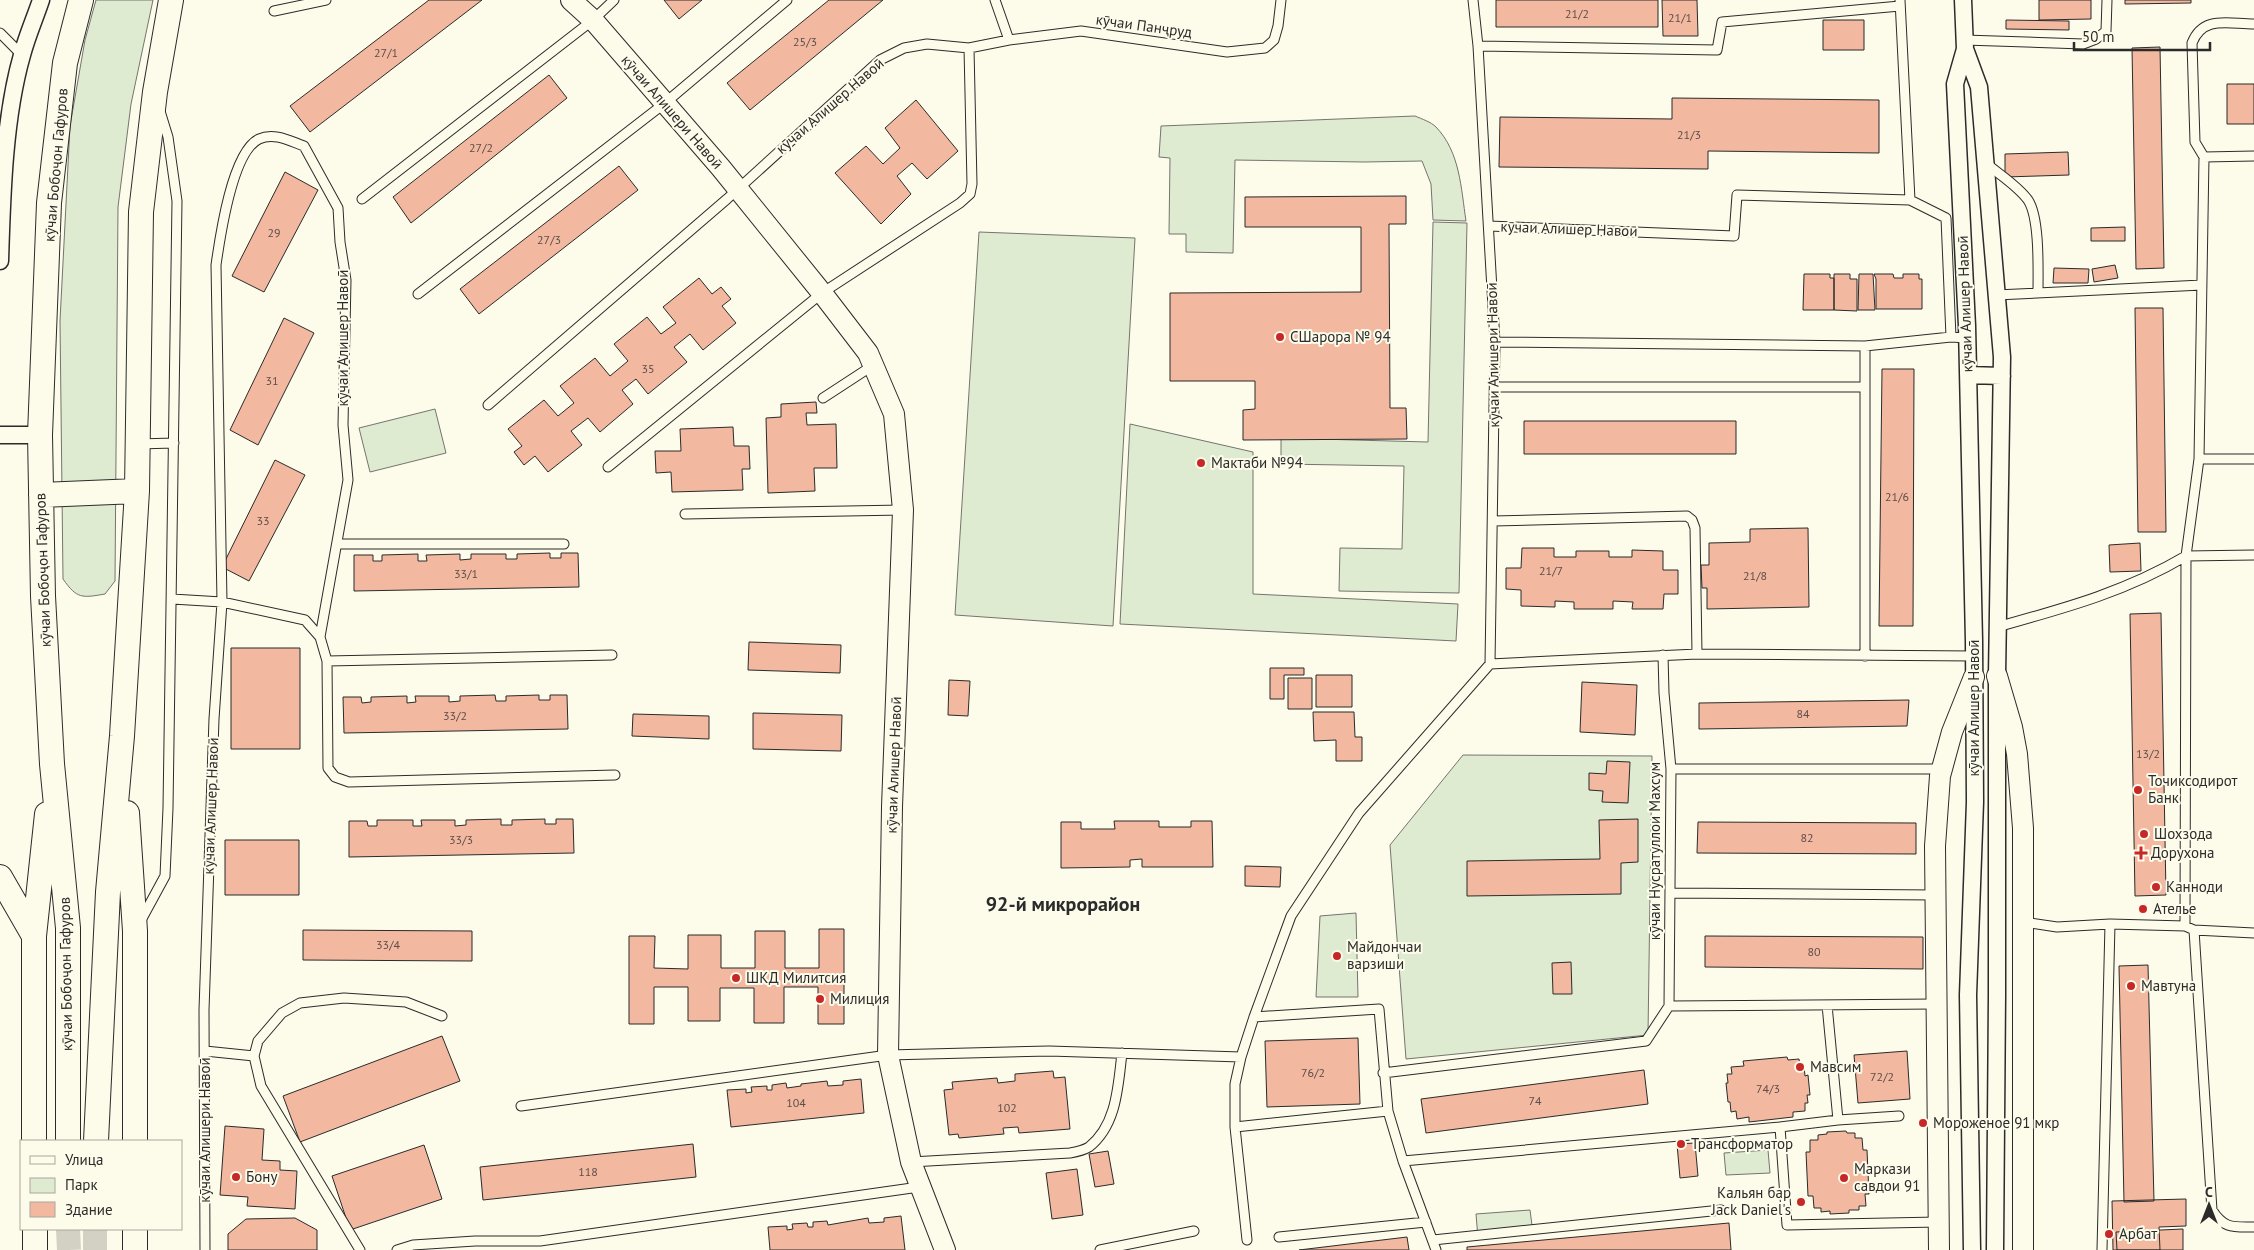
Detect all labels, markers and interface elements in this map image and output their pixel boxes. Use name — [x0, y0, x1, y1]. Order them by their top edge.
house number: 21/2 — [1565, 6, 1589, 21]
street label: кӯчаи Панҷруд — [1095, 9, 1193, 42]
house number: 21/1 — [1668, 10, 1692, 25]
scale bar — [2074, 20, 2210, 52]
text: 50 m — [2082, 27, 2115, 46]
house number: 25/3 — [793, 34, 817, 49]
house number: 27/1 — [374, 45, 398, 60]
street label: кӯчаи Алишери Навоӣ — [618, 51, 727, 173]
street label: кӯчаи Алишер Навоӣ — [772, 53, 888, 158]
street label: кӯчаи Бобоҷон Гафуров — [39, 87, 72, 243]
house number: 21/3 — [1677, 127, 1701, 142]
house number: 27/2 — [469, 140, 493, 155]
street label: кӯчаи Алишер Навоӣ — [1500, 217, 1638, 240]
house number: 29 — [267, 225, 281, 240]
house number: 27/3 — [537, 232, 561, 247]
street label: кӯчаи Алишер Навоӣ — [1953, 235, 1976, 373]
street label: кӯчаи Алишер Навоӣ — [333, 269, 352, 407]
street label: кӯчаи Алишери Навоӣ — [1482, 282, 1503, 428]
place label: СШарора № 94 — [1290, 327, 1391, 346]
marker: СШарора № 94 — [1274, 331, 1286, 343]
house number: 35 — [641, 361, 655, 376]
house number: 31 — [265, 373, 279, 388]
place label: Мактаби №94 — [1211, 453, 1303, 472]
marker: Мактаби №94 — [1195, 457, 1207, 469]
house number: 21/6 — [1885, 489, 1909, 504]
street label: кӯчаи Бобоҷон Гафуров — [30, 493, 55, 647]
house number: 33 — [256, 513, 270, 528]
house number: 21/7 — [1539, 563, 1563, 578]
house number: 33/1 — [454, 566, 478, 581]
house number: 21/8 — [1743, 568, 1767, 583]
street label: кӯчаи Алишер Навоӣ — [1964, 639, 1983, 777]
street label: кӯчаи Алишер Навоӣ — [882, 696, 905, 834]
house number: 84 — [1796, 706, 1810, 721]
house number: 33/2 — [443, 708, 467, 723]
street label: кӯчаи Алишер Навоӣ — [199, 737, 222, 875]
house number: 13/2 — [2136, 746, 2160, 761]
street label: кӯчаи Нусратуллои Махсум — [1645, 762, 1664, 940]
place label: Точиксодирот Банк — [2148, 771, 2238, 807]
marker: Точиксодирот Банк — [2132, 784, 2144, 796]
place label: Шохзода — [2154, 824, 2213, 843]
marker: Шохзода — [2138, 828, 2150, 840]
house number: 82 — [1800, 830, 1814, 845]
house number: 33/3 — [449, 832, 473, 847]
place label: Дорухона — [2151, 843, 2215, 862]
marker: Дорухона — [2135, 847, 2147, 859]
place label: Канноди — [2166, 877, 2223, 896]
marker: Канноди — [2150, 881, 2162, 893]
district label: 92-й микрорайон — [986, 891, 1140, 917]
street label: кӯчаи Бобоҷон Гафуров — [55, 897, 76, 1051]
place label: Ателье — [2153, 899, 2196, 918]
marker: Ателье — [2137, 903, 2149, 915]
house number: 33/4 — [376, 937, 400, 952]
place label: Майдончаи варзиши — [1347, 937, 1422, 973]
house number: 80 — [1807, 944, 1821, 959]
marker: Майдончаи варзиши — [1331, 950, 1343, 962]
place label: ШКД Милитсия — [746, 968, 846, 987]
marker: ШКД Милитсия — [730, 972, 742, 984]
place label: Мавтуна — [2141, 976, 2196, 995]
marker: Мавтуна — [2125, 980, 2137, 992]
place label: Милиция — [830, 989, 889, 1008]
marker: Милиция — [814, 993, 826, 1005]
street label: кӯчаи Алишери Навоӣ — [195, 1057, 214, 1203]
place label: Мавсим — [1810, 1057, 1861, 1076]
marker: Мавсим — [1794, 1061, 1806, 1073]
house number: 76/2 — [1301, 1065, 1325, 1080]
house number: 72/2 — [1870, 1069, 1894, 1084]
house number: 74/3 — [1756, 1081, 1780, 1096]
house number: 74 — [1528, 1093, 1542, 1108]
house number: 104 — [786, 1095, 806, 1110]
house number: 102 — [997, 1100, 1017, 1115]
place label: Мороженое 91 мкр — [1933, 1113, 2059, 1132]
marker: Мороженое 91 мкр — [1917, 1117, 1929, 1129]
place label: Трансформатор — [1691, 1134, 1793, 1153]
marker: Трансформатор — [1675, 1138, 1687, 1150]
legend — [20, 1140, 182, 1230]
text: Улица — [65, 1150, 103, 1169]
place label: Маркази савдои 91 — [1854, 1159, 1920, 1195]
house number: 118 — [578, 1164, 598, 1179]
place label: Бону — [246, 1167, 277, 1186]
marker: Бону — [230, 1171, 242, 1183]
marker: Маркази савдои 91 — [1838, 1172, 1850, 1184]
text: Парк — [65, 1175, 98, 1194]
north arrow — [2184, 1180, 2234, 1230]
place label: Кальян бар Jack Daniel's — [1711, 1183, 1791, 1219]
text: С — [2205, 1183, 2213, 1201]
marker: Кальян бар Jack Daniel's — [1795, 1196, 1807, 1208]
text: Здание — [65, 1200, 113, 1219]
place label: Арбат — [2119, 1224, 2157, 1243]
marker: Арбат — [2103, 1228, 2115, 1240]

